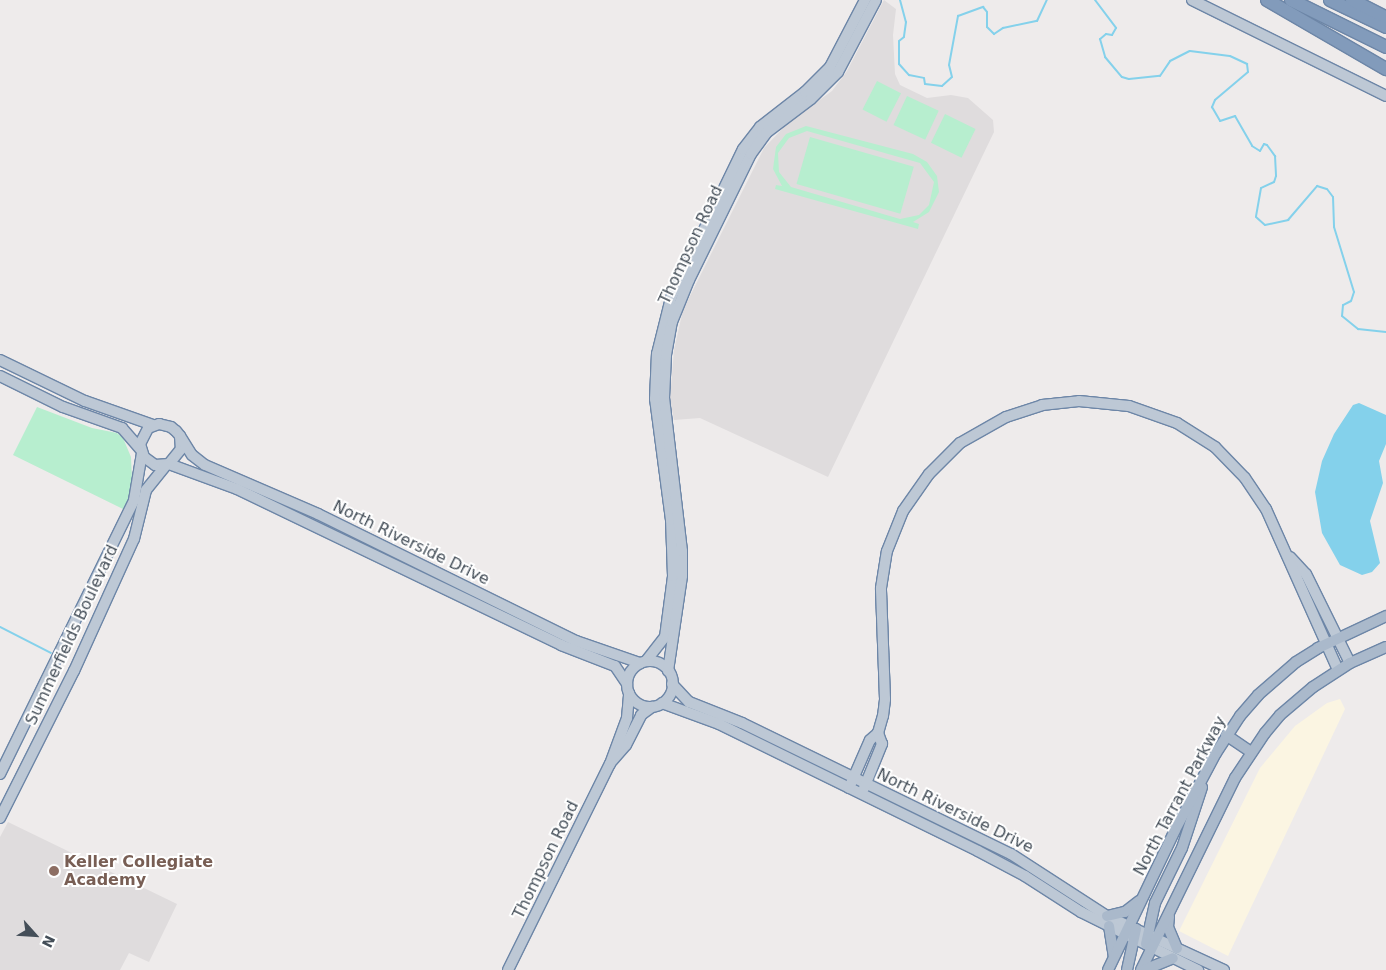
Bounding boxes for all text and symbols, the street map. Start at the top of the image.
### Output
street label: Thompson Road [655,183,727,307]
street label: North Riverside Drive [330,497,492,589]
street label: Summerfields Boulevard [22,542,122,728]
street label: North Tarrant Parkway [1130,713,1230,879]
street label: North Riverside Drive [874,765,1036,857]
street label: Thompson Road [509,798,583,922]
place label: Keller Collegiate Academy [64,852,213,890]
marker: Keller Collegiate Academy [48,865,60,877]
north arrow [10,910,60,960]
text: N [39,933,58,950]

